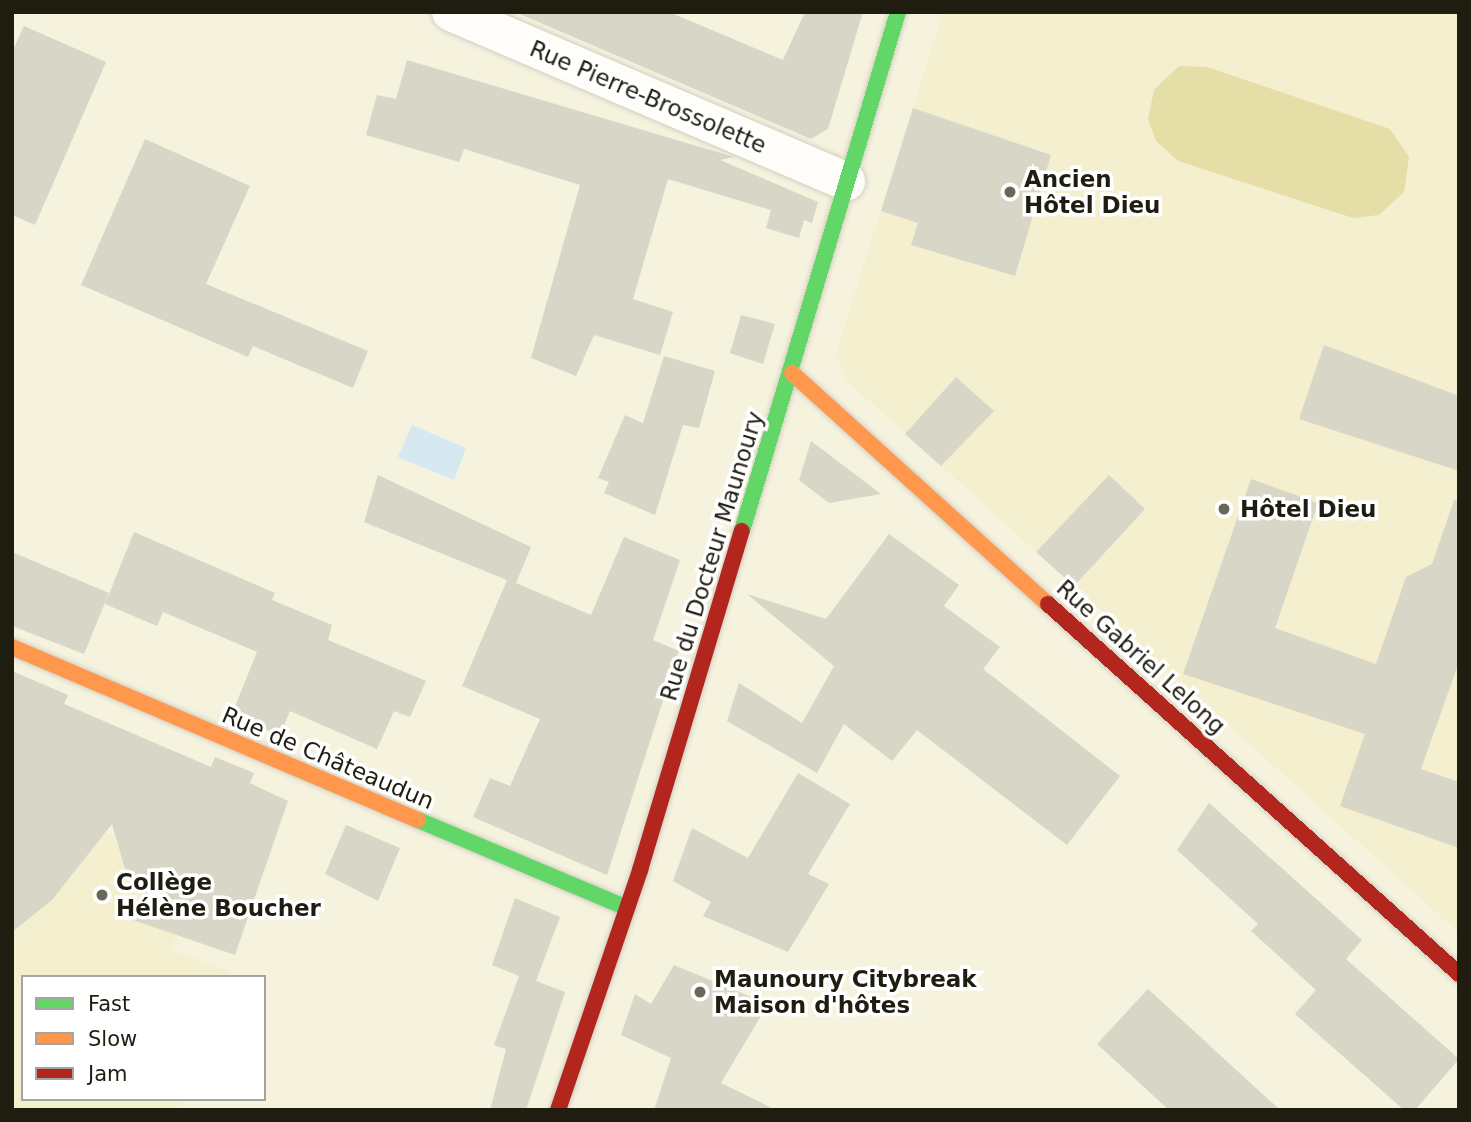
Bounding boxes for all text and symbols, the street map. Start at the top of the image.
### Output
street label: Rue Pierre-Brossolette [526,35,770,159]
place label: Ancien Hôtel Dieu [1024,165,1160,219]
marker: Ancien Hôtel Dieu [1002,184,1018,200]
street label: Rue du Docteur Maunoury [655,408,769,704]
place label: Hôtel Dieu [1240,495,1376,523]
marker: Hôtel Dieu [1214,499,1234,519]
street label: Rue Gabriel Lelong [1051,574,1231,740]
street label: Rue de Châteaudun [218,701,438,815]
place label: Collège Hélène Boucher [116,868,321,922]
marker: Collège Hélène Boucher [94,887,110,903]
place label: Maunoury Citybreak Maison d'hôtes [714,965,977,1019]
legend [21,975,266,1101]
marker: Maunoury Citybreak Maison d'hôtes [692,984,708,1000]
text: Fast [88,992,130,1016]
text: Slow [88,1027,137,1051]
text: Jam [88,1062,128,1086]

